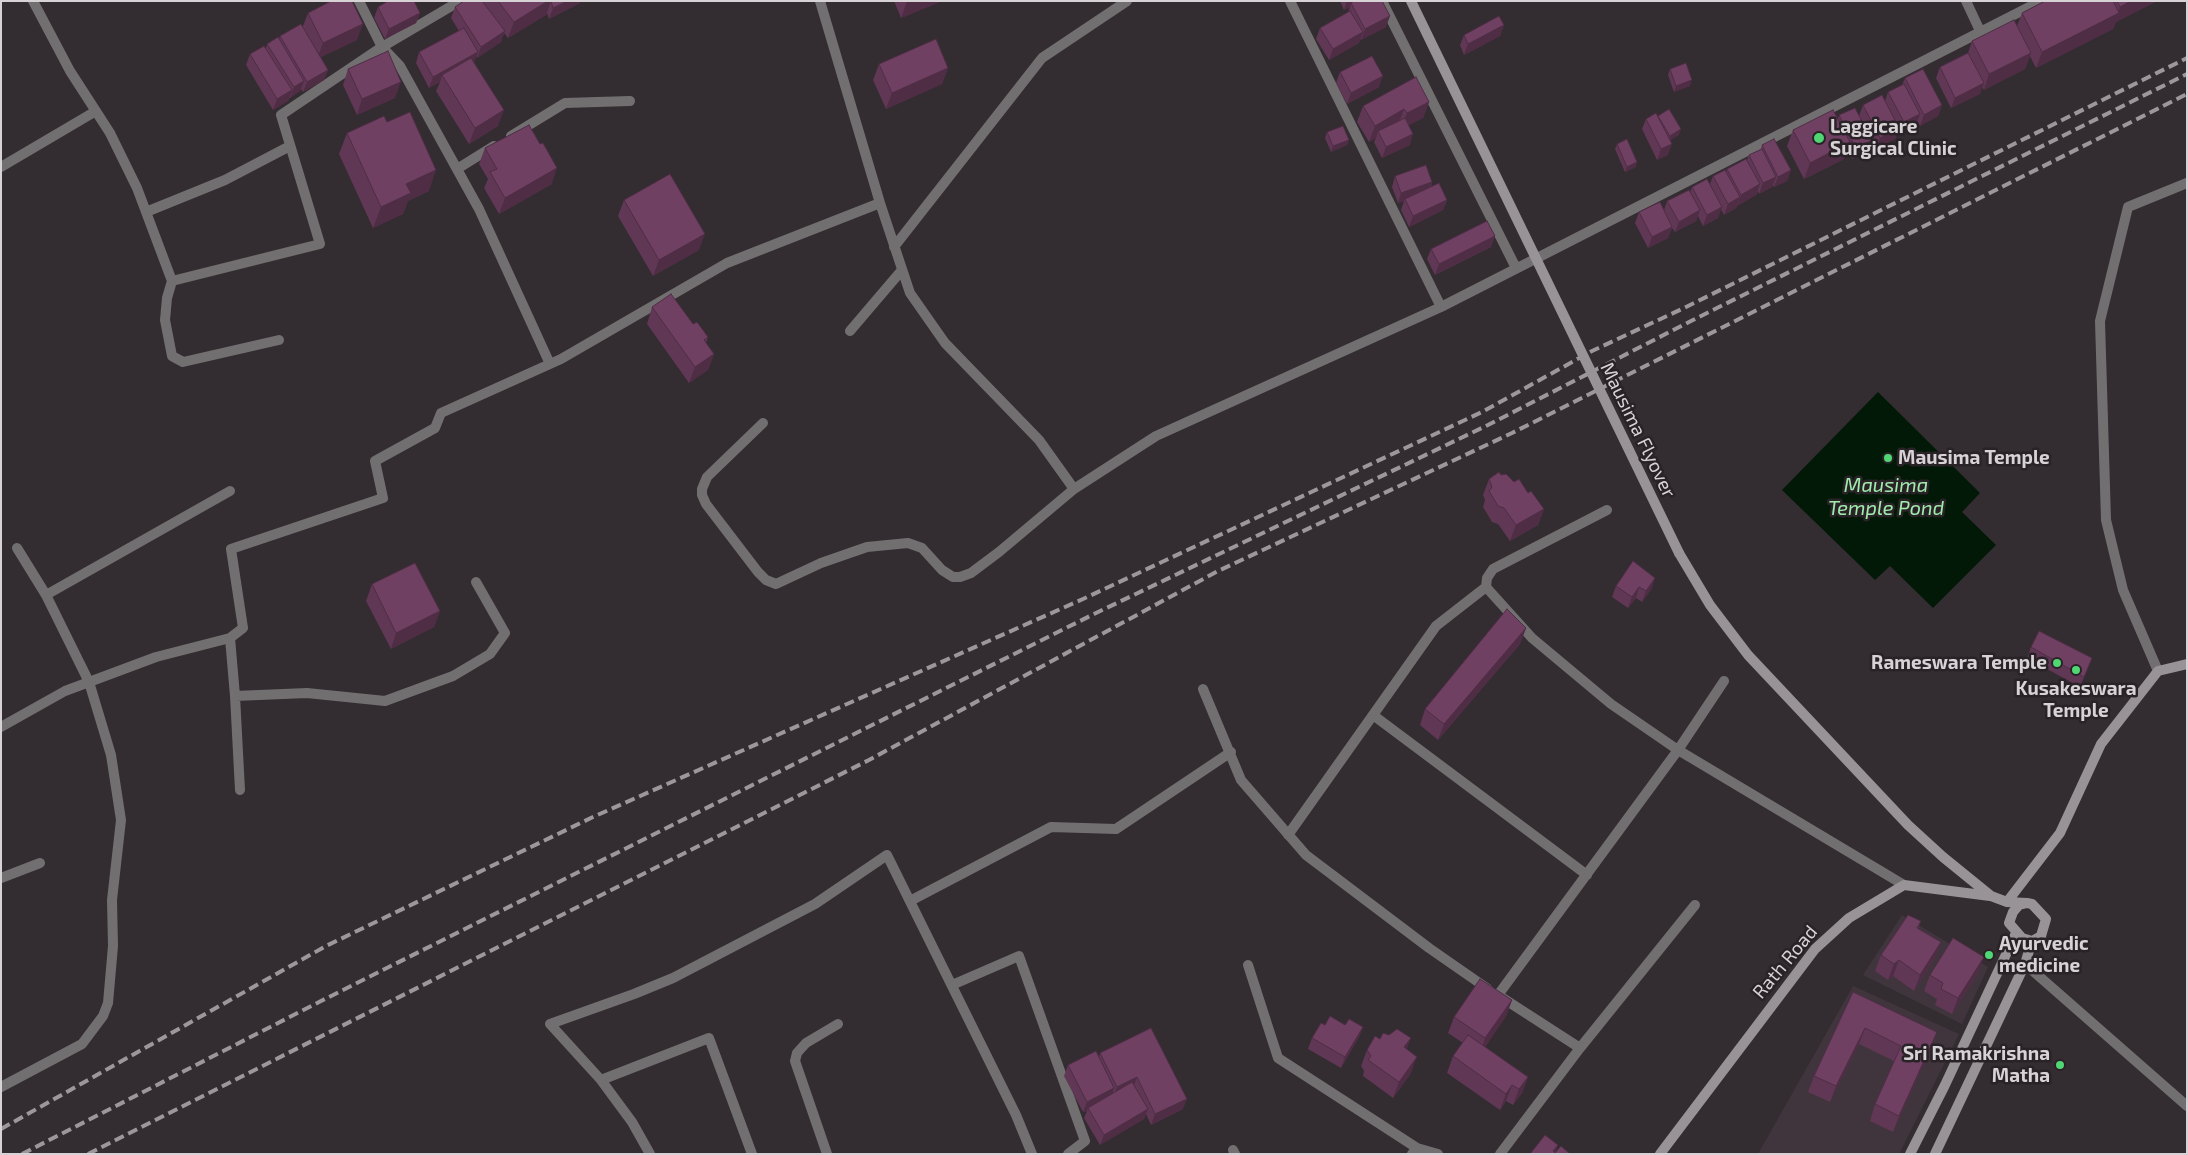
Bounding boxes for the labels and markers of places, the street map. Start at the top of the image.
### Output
place label: Laggicare Surgical Clinic [1830,116,1957,160]
marker: Laggicare Surgical Clinic [1812,131,1826,145]
place label: Mausima Temple [1898,447,2050,469]
marker: Mausima Temple [1882,452,1894,464]
place label: Rameswara Temple [1871,652,2047,674]
marker: Rameswara Temple [2051,657,2063,669]
marker: Kusakeswara Temple [2070,664,2082,676]
place label: Kusakeswara Temple [2016,678,2136,722]
place label: Ayurvedic medicine [1999,933,2089,977]
marker: Ayurvedic medicine [1983,949,1995,961]
place label: Sri Ramakrishna Matha [1903,1043,2050,1087]
marker: Sri Ramakrishna Matha [2054,1059,2066,1071]

